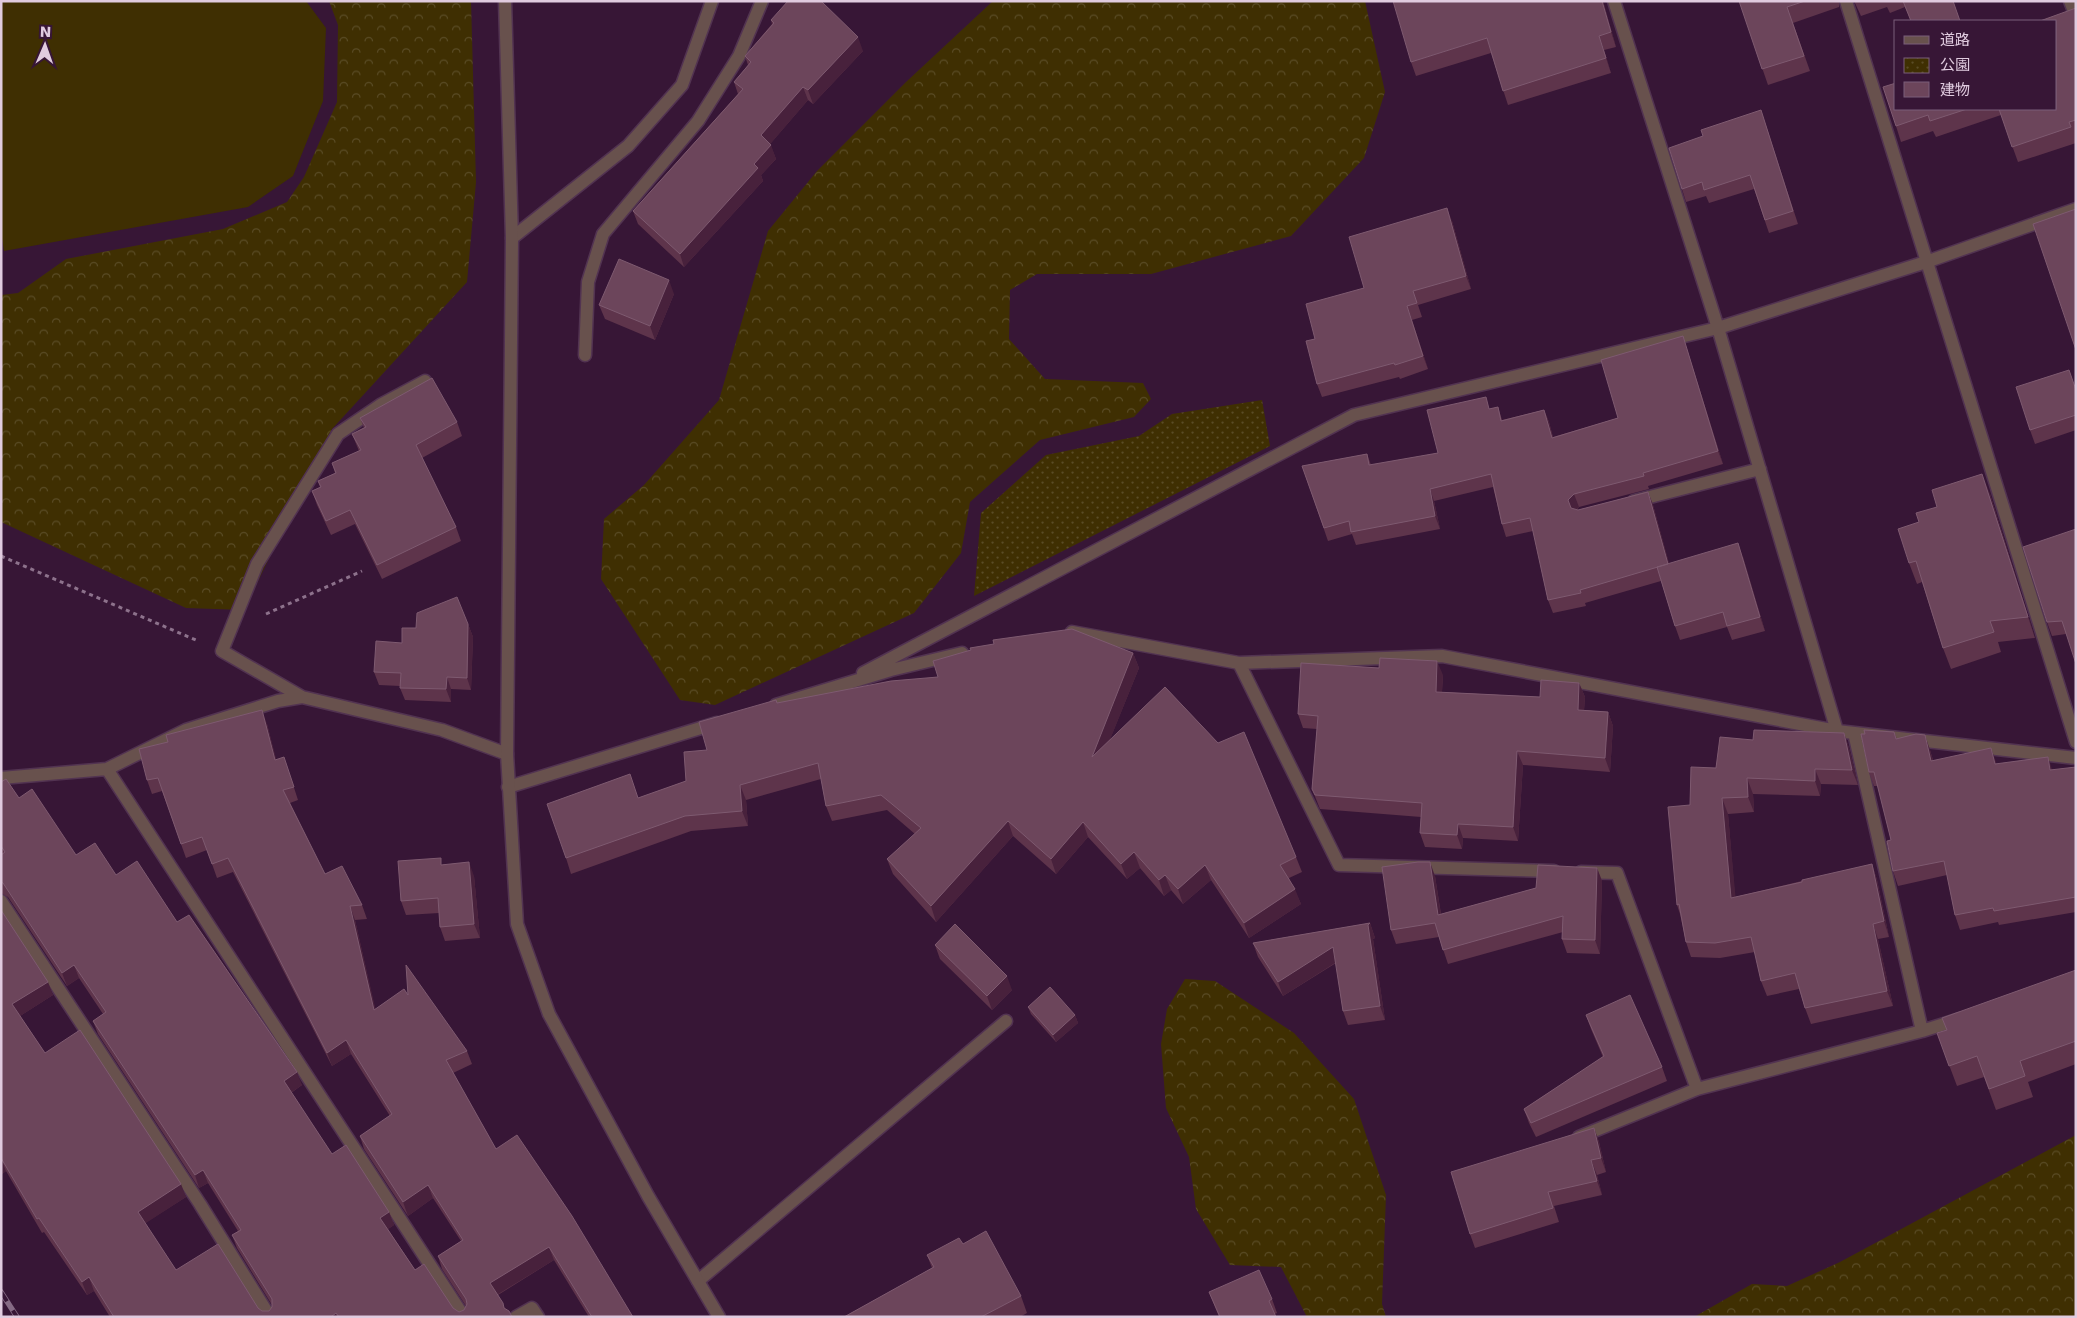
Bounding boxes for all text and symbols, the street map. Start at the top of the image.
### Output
north arrow [20,20,70,70]
legend [1894,20,2057,110]
text: N [39,24,52,40]
text: 道路 [1940,31,1970,49]
text: 公園 [1940,56,1970,74]
text: 建物 [1940,81,1970,99]

